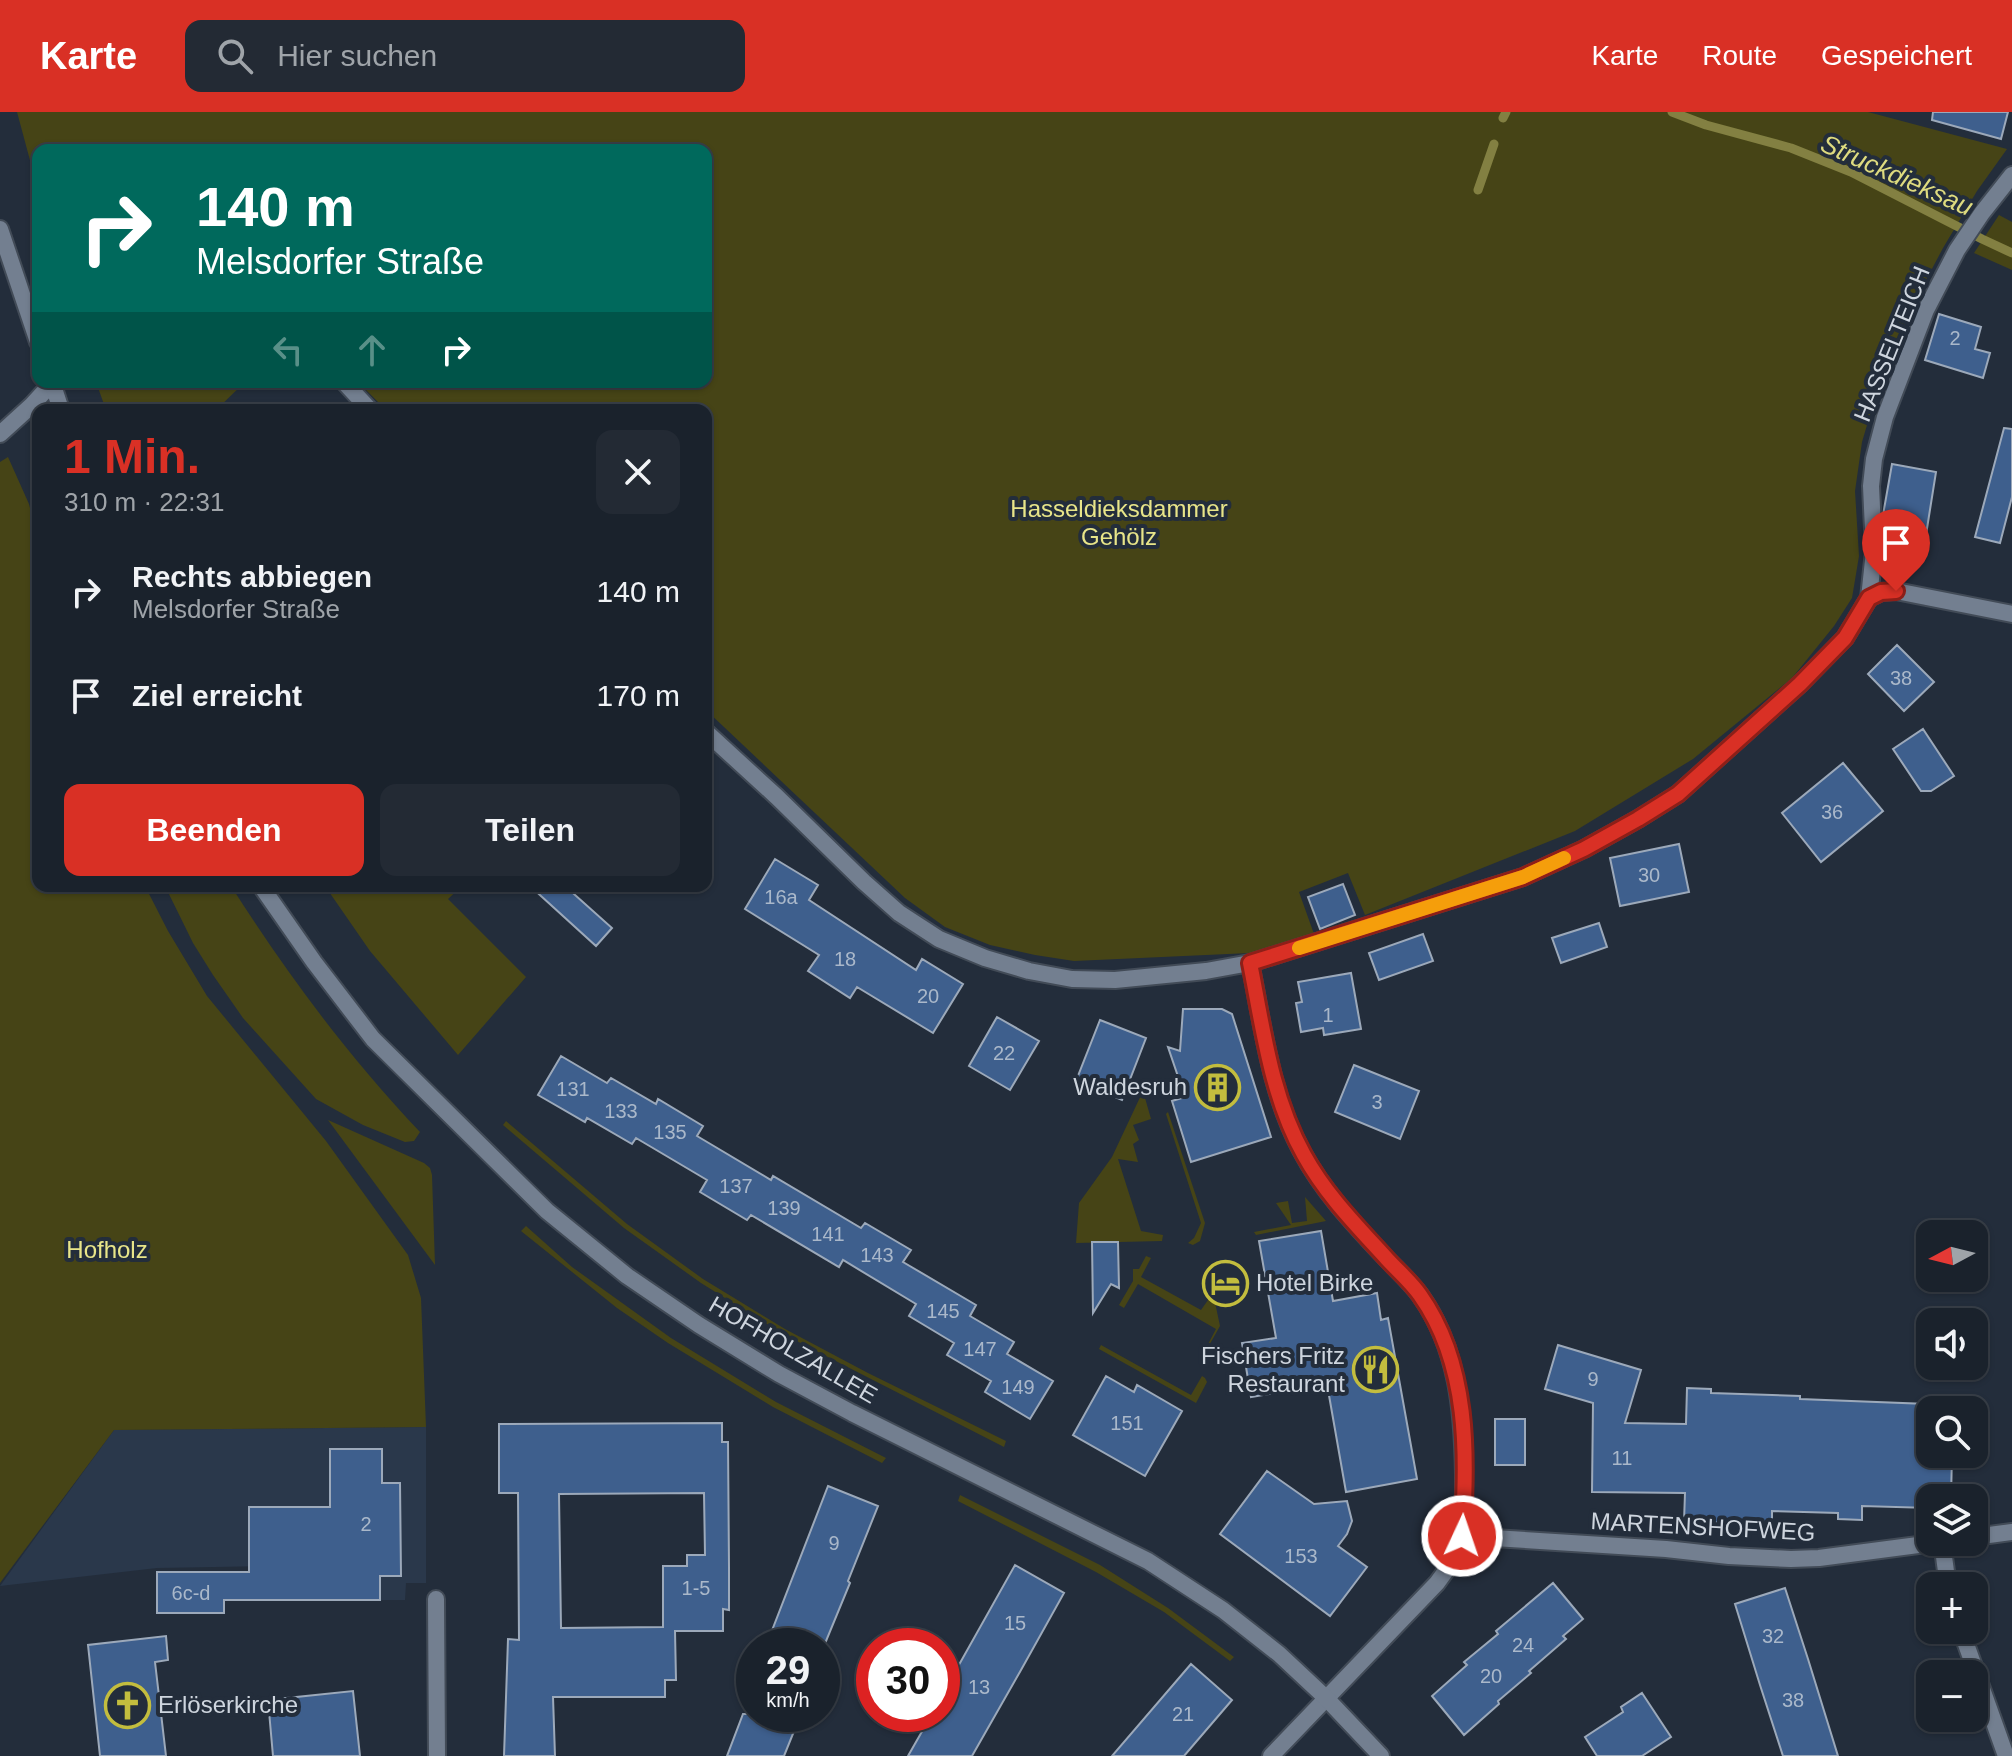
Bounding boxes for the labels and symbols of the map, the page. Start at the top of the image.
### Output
water label: Struckdieksau [1816,128,1978,222]
street label: HASSELTEICH [1848,262,1935,425]
house number: 2 [1949,327,1961,349]
park label: Hasseldieksdammer Gehölz [1010,495,1228,550]
pin [1862,509,1930,591]
house number: 38 [1890,667,1912,689]
house number: 36 [1821,801,1843,823]
house number: 30 [1638,864,1660,886]
house number: 16a [764,886,799,908]
house number: 18 [834,948,856,970]
house number: 20 [917,985,939,1007]
house number: 1 [1322,1004,1334,1026]
house number: 22 [993,1042,1015,1064]
building icon: Waldesruh [1194,1063,1242,1111]
place label: Waldesruh [1073,1073,1187,1100]
house number: 131 [556,1078,590,1100]
house number: 3 [1371,1091,1383,1113]
house number: 133 [604,1100,638,1122]
house number: 135 [653,1121,687,1143]
house number: 137 [719,1175,753,1197]
house number: 139 [767,1197,801,1219]
north arrow [1916,1220,1988,1292]
house number: 141 [811,1223,845,1245]
park label: Hofholz [66,1236,148,1263]
house number: 143 [860,1244,894,1266]
hotel icon: Hotel Birke [1201,1259,1249,1307]
place label: Hotel Birke [1256,1269,1373,1296]
street label: HOFHOLZALLEE [704,1291,882,1409]
house number: 145 [926,1300,960,1322]
house number: 147 [963,1338,997,1360]
place label: Fischers Fritz Restaurant [1201,1342,1345,1397]
restaurant icon: Fischers Fritz Restaurant [1352,1346,1400,1394]
house number: 9 [1587,1368,1599,1390]
house number: 149 [1001,1376,1035,1398]
house number: 151 [1110,1412,1144,1434]
house number: 11 [1612,1447,1632,1469]
position arrow [1420,1494,1504,1578]
street label: MARTENSHOFWEG [1590,1507,1816,1546]
house number: 2 [360,1513,372,1535]
house number: 9 [828,1532,840,1554]
house number: 153 [1284,1545,1318,1567]
house number: 1-5 [682,1577,710,1599]
house number: 6c-d [172,1582,210,1604]
house number: 15 [1004,1612,1026,1634]
house number: 32 [1762,1625,1784,1647]
speed limit sign: 30 [856,1628,960,1732]
house number: 24 [1512,1634,1534,1656]
house number: 20 [1480,1665,1502,1687]
house number: 13 [968,1676,990,1698]
church icon: Erlöserkirche [103,1681,151,1729]
house number: 38 [1782,1689,1804,1711]
place label: Erlöserkirche [158,1691,298,1718]
house number: 21 [1172,1703,1194,1725]

